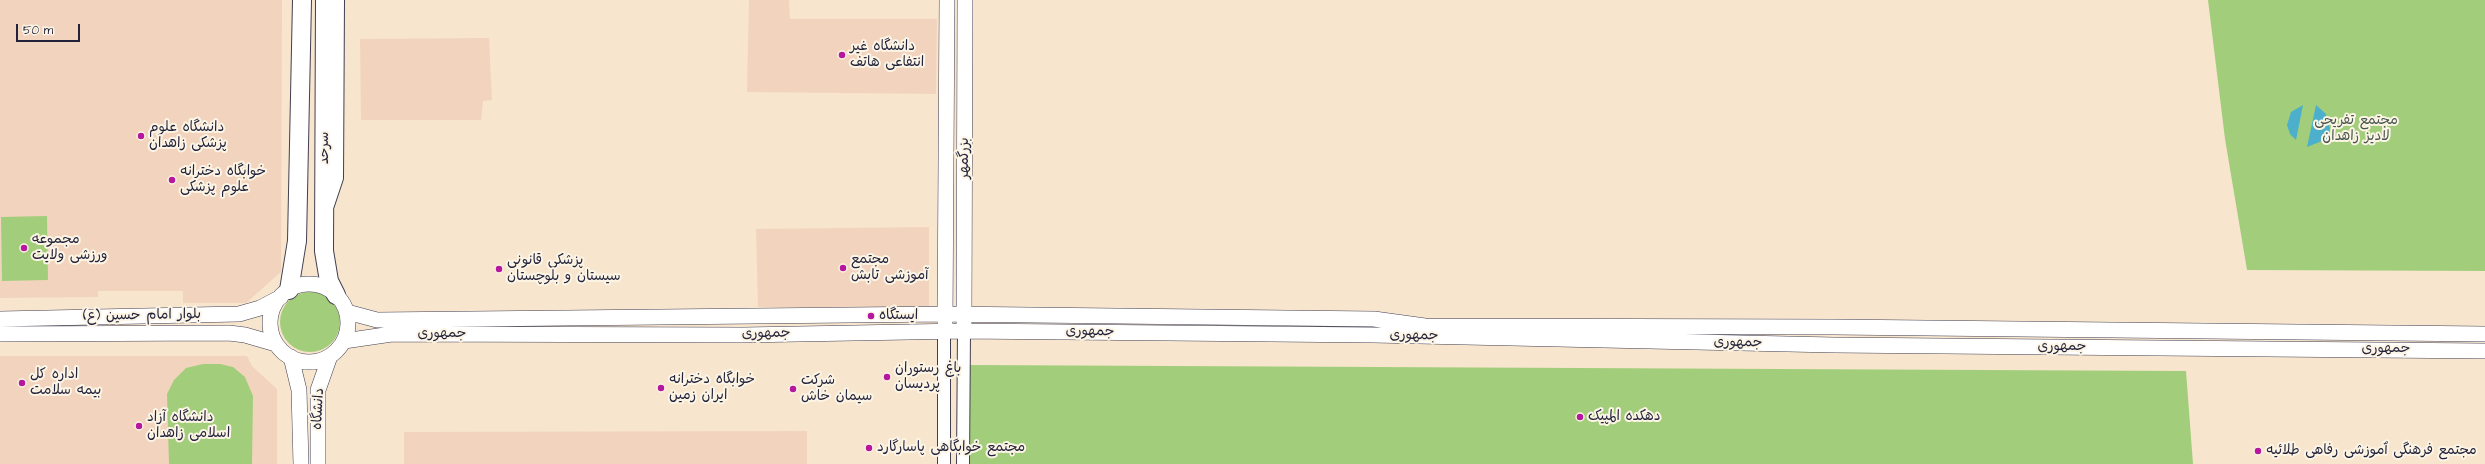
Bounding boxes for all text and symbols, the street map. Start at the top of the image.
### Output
scale bar [18,16,82,42]
text: 50 m [23,22,53,39]
place label: دانشگاه غیر انتفاعی هاتف [850,39,924,72]
marker: دانشگاه غیر انتفاعی هاتف [837,50,847,60]
park label: مجتمع تفریحی لادیز زاهدان [2314,113,2398,146]
place label: دانشگاه علوم پزشکی زاهدان [149,120,227,152]
marker: دانشگاه علوم پزشکی زاهدان [136,131,146,141]
street label: سرحد [317,132,333,164]
street label: بزرگمهر [957,137,973,179]
place label: خوابگاه دخترانه علوم پزشکی [180,164,266,196]
marker: خوابگاه دخترانه علوم پزشکی [167,175,177,185]
place label: مجموعه ورزشی ولایت [32,232,107,264]
marker: مجموعه ورزشی ولایت [19,243,29,253]
place label: مجتمع آموزشی تابش [851,252,928,284]
place label: پزشکی قانونی سیستان و بلوچستان [507,253,621,286]
marker: مجتمع آموزشی تابش [838,263,848,273]
marker: پزشکی قانونی سیستان و بلوچستان [494,264,504,274]
street label: بلوار امام حسین (ع) [83,307,201,325]
place label: ایستگاه [879,308,918,324]
marker: ایستگاه [866,311,876,321]
street label: جمهوری [1065,323,1115,341]
street label: جمهوری [741,325,791,343]
street label: جمهوری [418,326,466,342]
street label: جمهوری [1389,327,1439,345]
street label: جمهوری [1713,334,1763,352]
street label: جمهوری [2038,339,2086,355]
street label: جمهوری [2362,341,2410,357]
place label: باغ رستوران پردیسان [895,361,961,394]
place label: اداره کل بیمه سلامت [30,367,101,400]
place label: خوابگاه دخترانه ایران زمین [669,372,755,404]
marker: باغ رستوران پردیسان [882,372,892,382]
place label: شرکت سیمان خاش [801,373,872,406]
marker: اداره کل بیمه سلامت [17,378,27,388]
marker: خوابگاه دخترانه ایران زمین [656,383,666,393]
marker: شرکت سیمان خاش [788,384,798,394]
street label: دانشگاه [310,388,328,430]
place label: دهکده المپیک [1588,409,1661,425]
place label: دانشگاه آزاد اسلامی زاهدان [147,410,230,442]
marker: دهکده المپیک [1575,412,1585,422]
marker: دانشگاه آزاد اسلامی زاهدان [134,421,144,431]
place label: مجتمع خوابگاهی پاسارگارد [877,440,1025,456]
marker: مجتمع خوابگاهی پاسارگارد [864,443,874,453]
place label: مجتمع فرهنگی ٱموزشی رفاهی طلائیه [2266,443,2477,459]
marker: مجتمع فرهنگی ٱموزشی رفاهی طلائیه [2253,446,2263,456]

